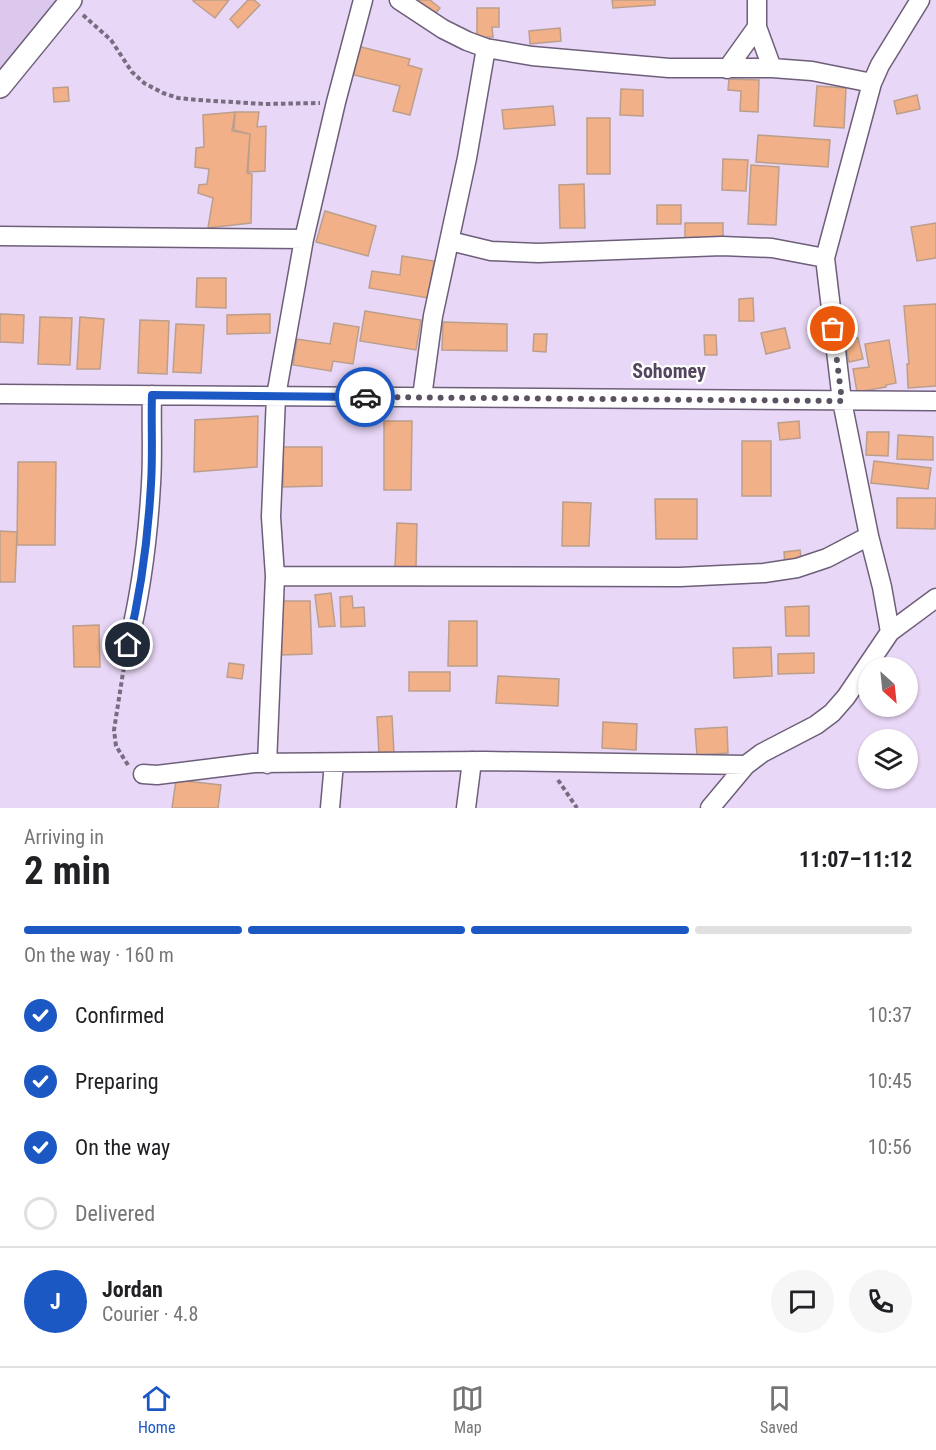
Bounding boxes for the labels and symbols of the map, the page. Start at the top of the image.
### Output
pin [807,303,858,354]
district label: Sohomey [632,359,706,383]
courier [335,367,395,427]
pin [102,619,153,670]
north arrow [858,657,918,717]

